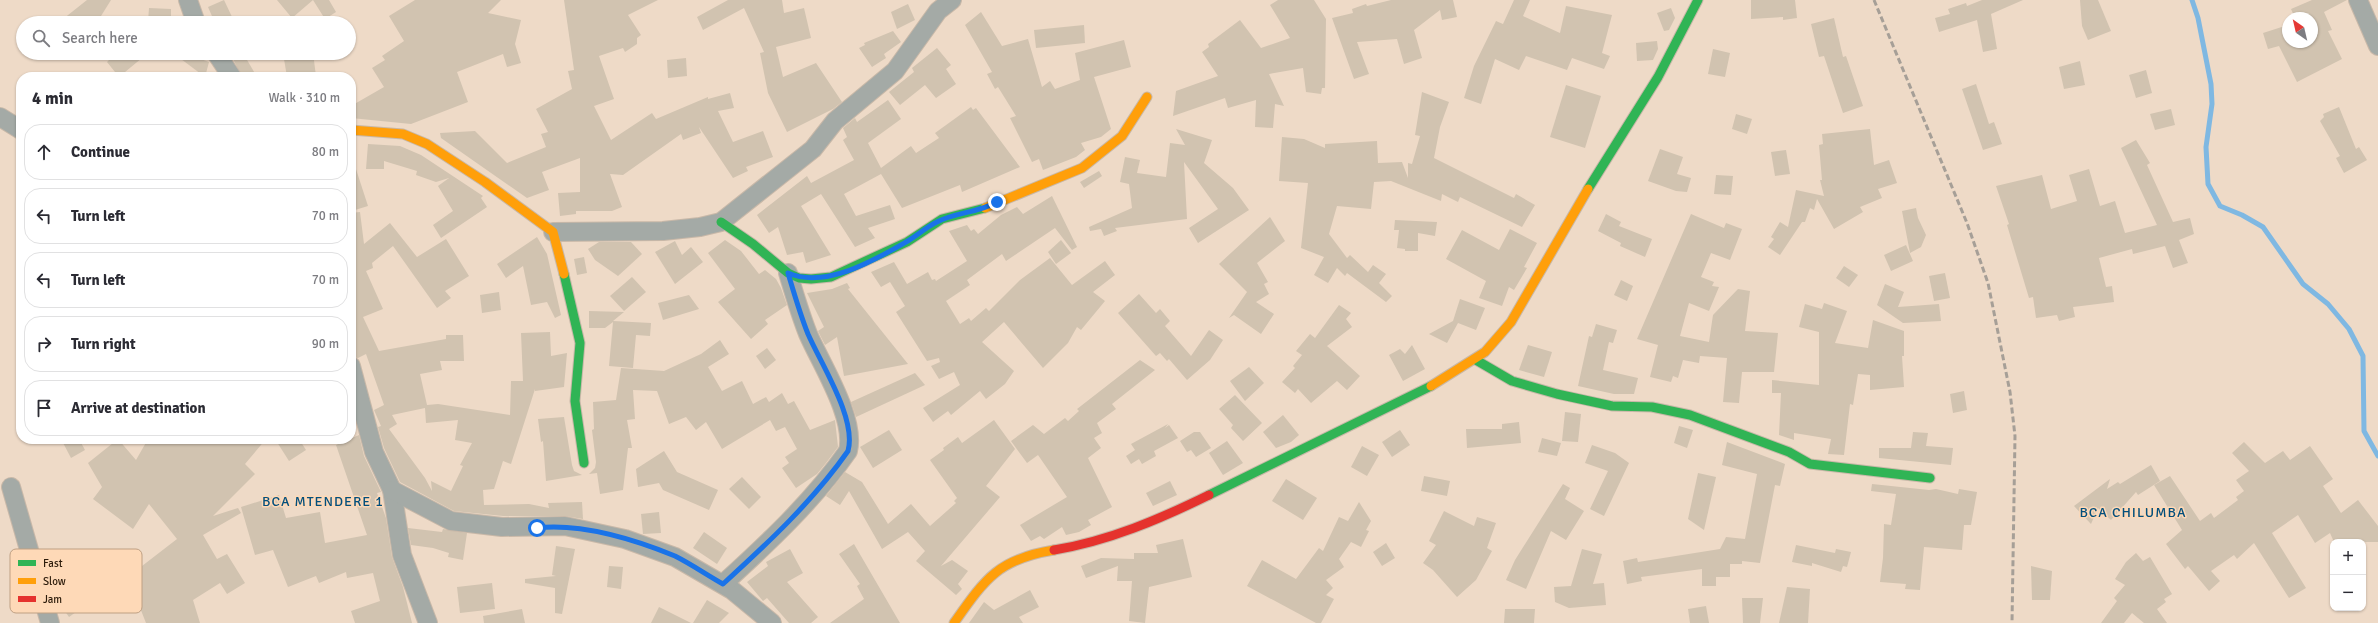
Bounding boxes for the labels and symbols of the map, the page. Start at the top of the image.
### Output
north arrow [2282,12,2318,48]
route end [988,193,1006,211]
district label: BCA MTENDERE 1 [262,493,384,510]
district label: BCA CHILUMBA [2079,504,2187,521]
route start [528,519,546,537]
legend [10,549,142,613]
text: Fast [43,557,63,570]
text: Slow [43,575,66,588]
text: Jam [43,593,62,606]

